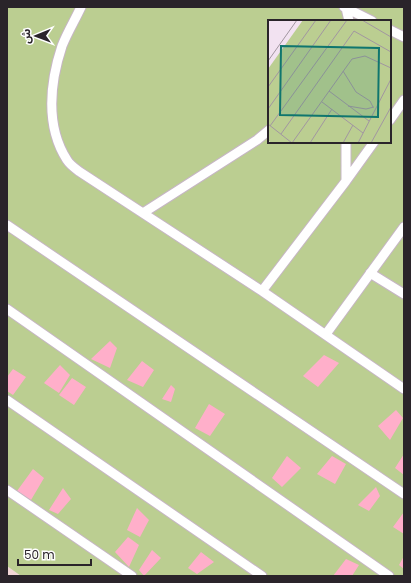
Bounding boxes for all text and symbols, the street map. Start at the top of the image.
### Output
north arrow [16,16,56,56]
inset map [268,20,391,143]
text: ش [18,28,34,44]
scale bar [18,541,91,567]
text: 50 m [24,546,55,563]

